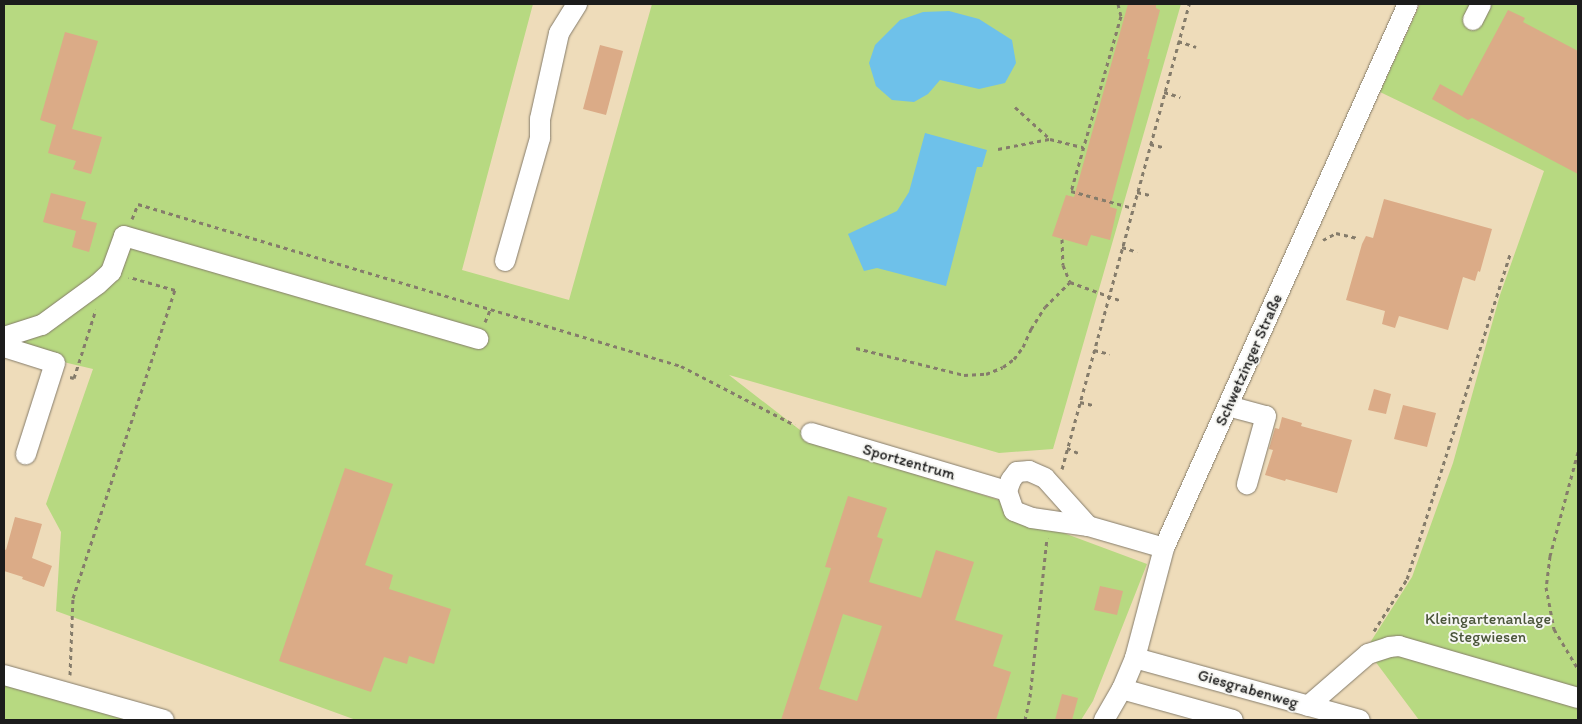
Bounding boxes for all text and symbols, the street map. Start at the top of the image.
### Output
street label: Schwetzinger Straße [1211,291,1287,429]
street label: Sportzentrum [861,440,957,484]
park label: Kleingartenanlage Stegwiesen [1425,609,1551,647]
street label: Giesgrabenweg [1195,665,1301,713]

